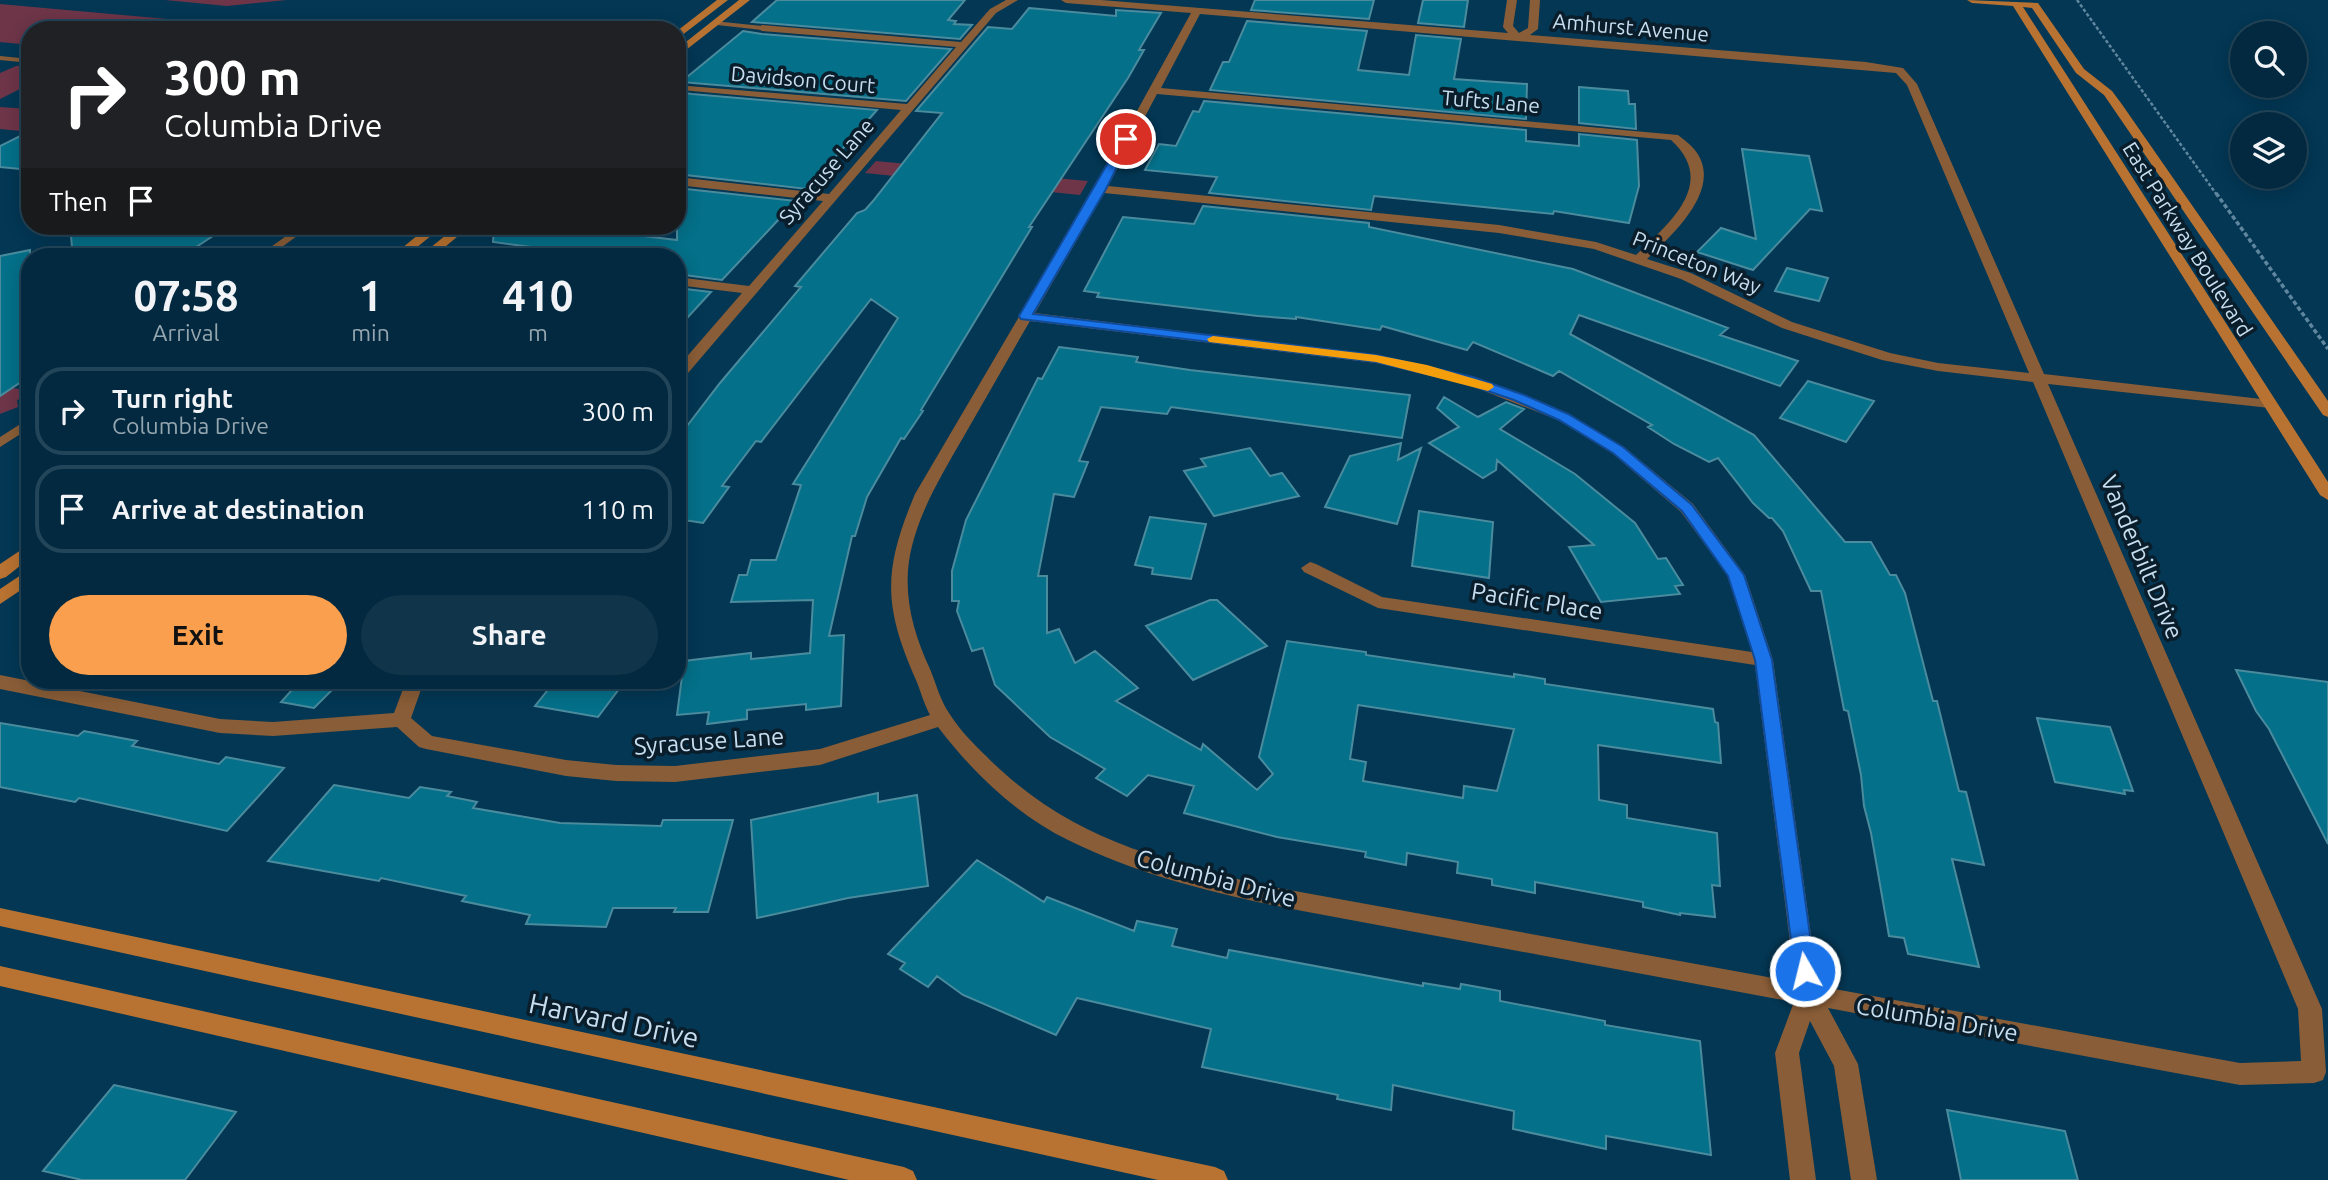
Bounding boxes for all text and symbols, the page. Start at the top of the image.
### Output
street label: Amhurst Avenue [1552,8,1710,46]
map controls [2230,21,2307,189]
button: search [2230,21,2307,98]
icon: right [49,49,140,140]
text: 300 m [164,49,301,104]
street label: Davidson Court [730,61,876,97]
street label: Tufts Lane [1441,85,1541,117]
text: Columbia Drive [164,107,383,143]
pin [1096,109,1156,169]
button: layers [2230,112,2307,189]
street label: Syracuse Lane [774,113,878,229]
icon: arrive [1107,120,1145,158]
street label: East Parkway Boulevard [2118,137,2258,341]
icon: arrive [122,182,160,220]
text: Then [49,187,108,216]
street label: Princeton Way [1629,225,1765,299]
text: 07:58 [134,272,239,319]
text: 1 [359,272,382,319]
text: 410 [502,272,573,319]
text: Arrival [153,320,220,345]
text: min [351,320,390,345]
text: m [528,320,548,345]
text: Turn right [112,384,233,413]
icon: right [53,392,91,430]
text: 300 m [582,397,654,426]
text: Columbia Drive [112,413,269,438]
street label: Vanderbilt Drive [2095,471,2189,643]
icon: arrive [53,490,91,528]
text: Arrive at destination [112,495,365,524]
text: 110 m [582,495,654,524]
street label: Pacific Place [1469,577,1605,625]
button: Exit [49,595,347,675]
button: Share [361,595,658,675]
street label: Syracuse Lane [633,722,785,760]
street label: Columbia Drive [1133,844,1299,912]
position arrow [1768,934,1842,1008]
street label: Harvard Drive [526,987,702,1053]
street label: Columbia Drive [1854,991,2020,1047]

